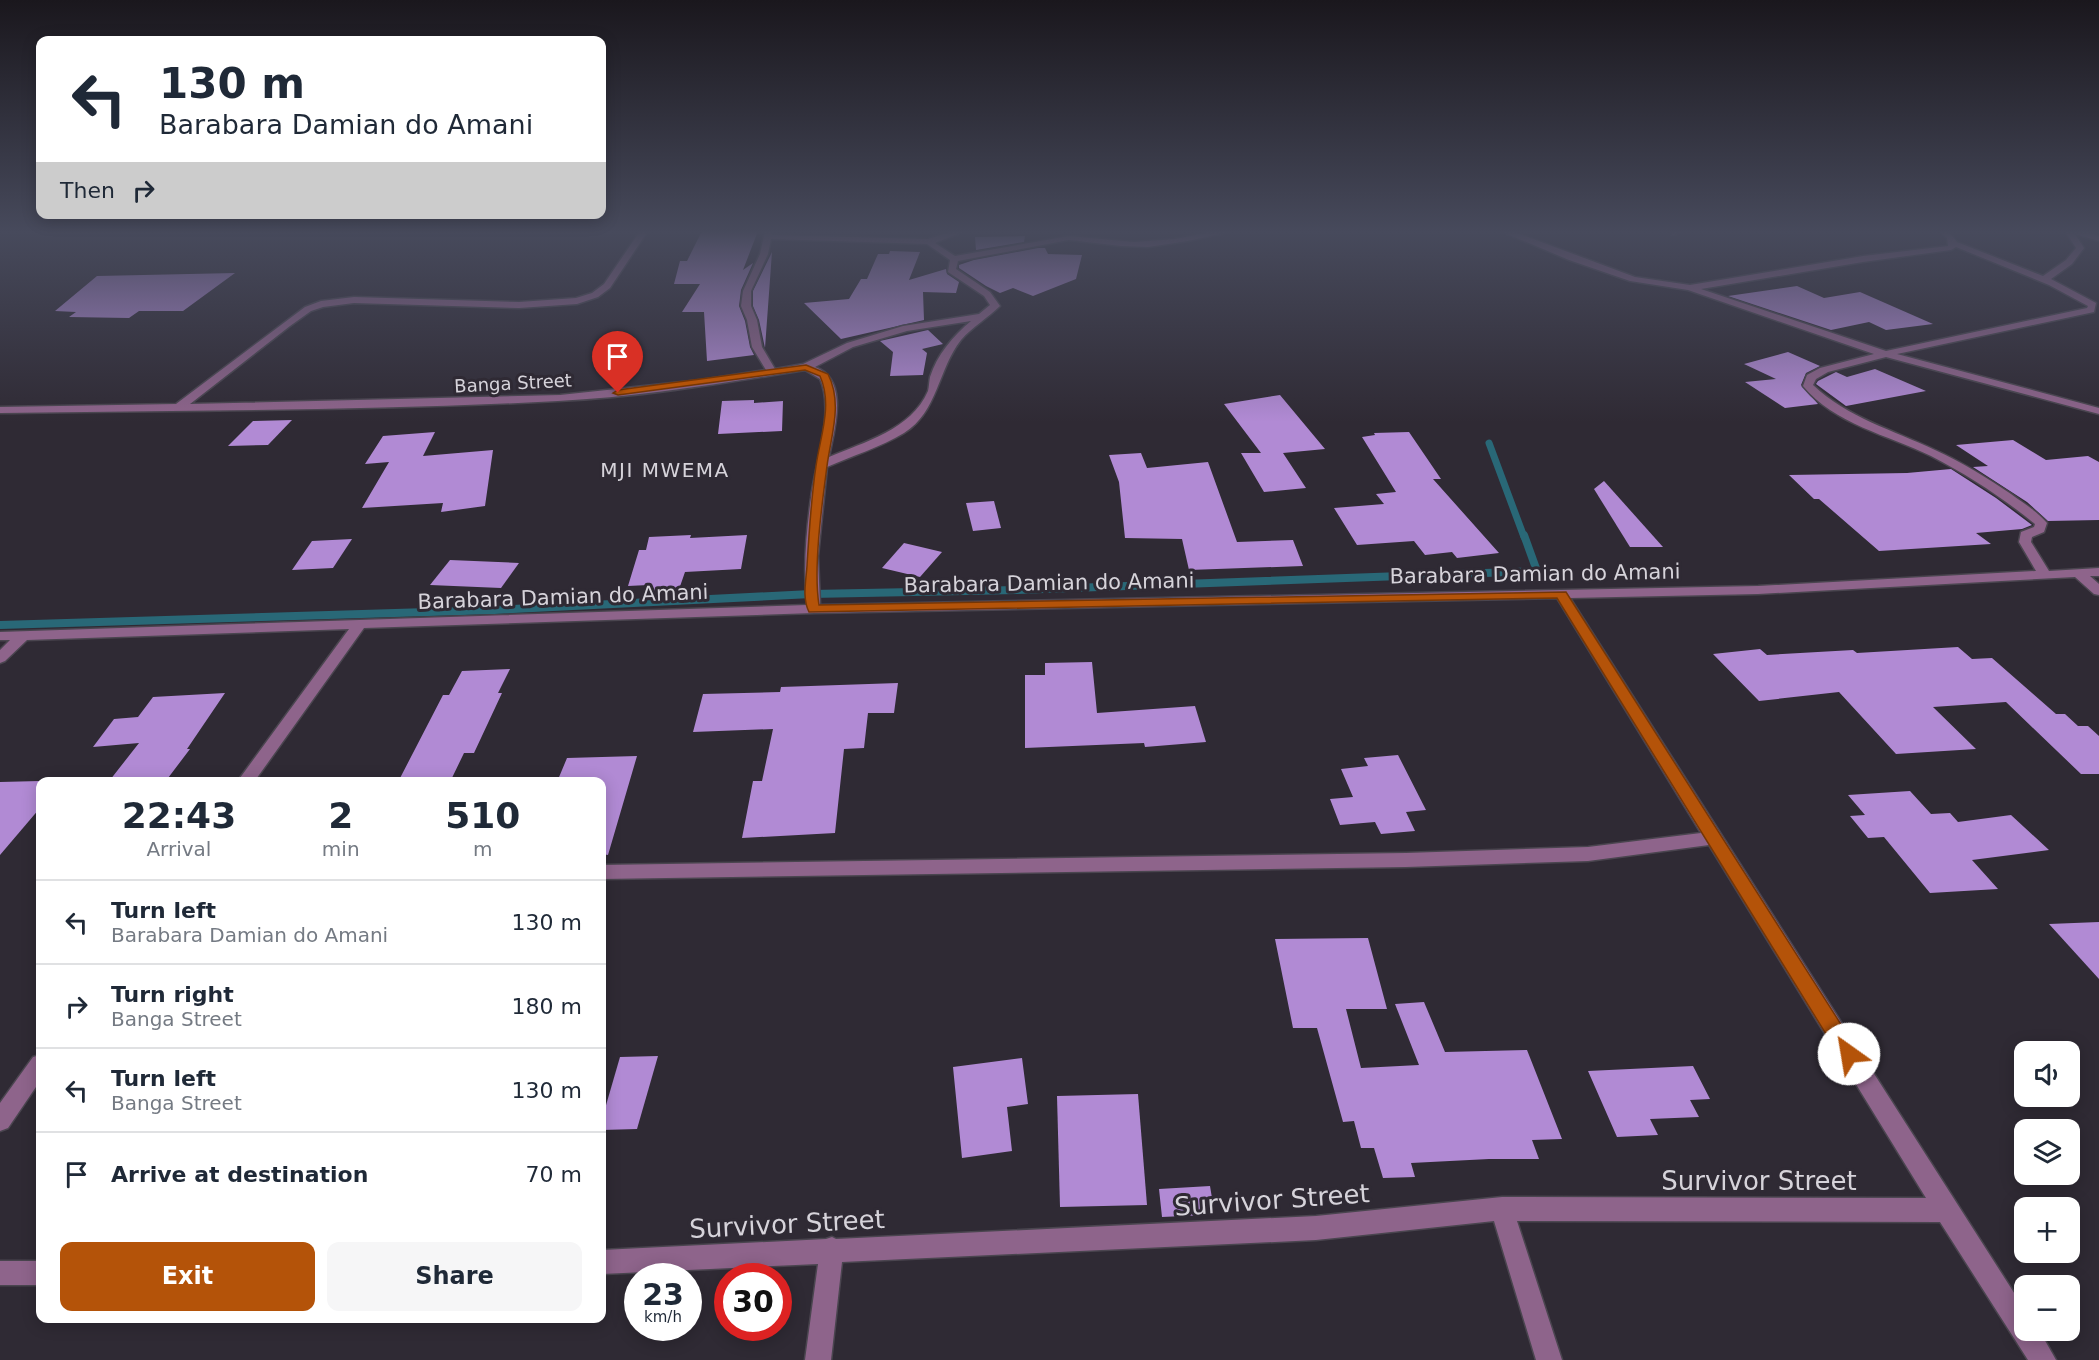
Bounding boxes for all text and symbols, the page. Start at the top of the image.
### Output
text: 130 m [159,59,305,108]
icon: left [60,60,138,138]
text: Barabara Damian do Amani [159,109,533,140]
icon: right [127,174,160,207]
text: Then [60,178,115,203]
pin [592,331,643,393]
icon: arrive [601,340,634,373]
street label: Banga Street [454,369,572,397]
district label: MJI MWEMA [600,458,730,482]
street label: Barabara Damian do Amani [1389,559,1681,589]
street label: Barabara Damian do Amani [903,568,1195,598]
street label: Barabara Damian do Amani [417,580,709,614]
text: 22:43 [122,795,236,836]
text: 2 [328,795,353,836]
text: 510 [445,795,520,836]
text: Arrival [146,837,211,861]
text: min [322,837,360,861]
text: m [473,837,493,861]
text: Turn left [111,898,216,923]
icon: left [60,906,93,939]
text: 130 m [512,910,582,935]
text: Barabara Damian do Amani [111,923,388,947]
text: Turn right [111,982,234,1007]
icon: right [60,990,93,1023]
text: 180 m [512,994,582,1019]
text: Banga Street [111,1007,242,1031]
position arrow [1817,1022,1881,1086]
map controls [2014,1041,2080,1341]
button: sound [2014,1041,2080,1107]
text: Turn left [111,1066,216,1091]
icon: left [60,1074,93,1107]
text: 130 m [512,1078,582,1103]
text: Banga Street [111,1091,242,1115]
button: layers [2014,1119,2080,1185]
icon: arrive [60,1158,93,1191]
text: Arrive at destination [111,1162,368,1187]
text: 70 m [526,1162,582,1187]
street label: Survivor Street [1661,1166,1857,1196]
street label: Survivor Street [1173,1178,1371,1222]
button: + [2014,1197,2080,1263]
street label: Survivor Street [689,1204,885,1244]
button: Exit [60,1242,315,1311]
button: Share [327,1242,582,1311]
speed limit sign: 30 [714,1263,792,1341]
button: − [2014,1275,2080,1341]
text: 23 [642,1277,684,1312]
text: km/h [644,1308,682,1326]

